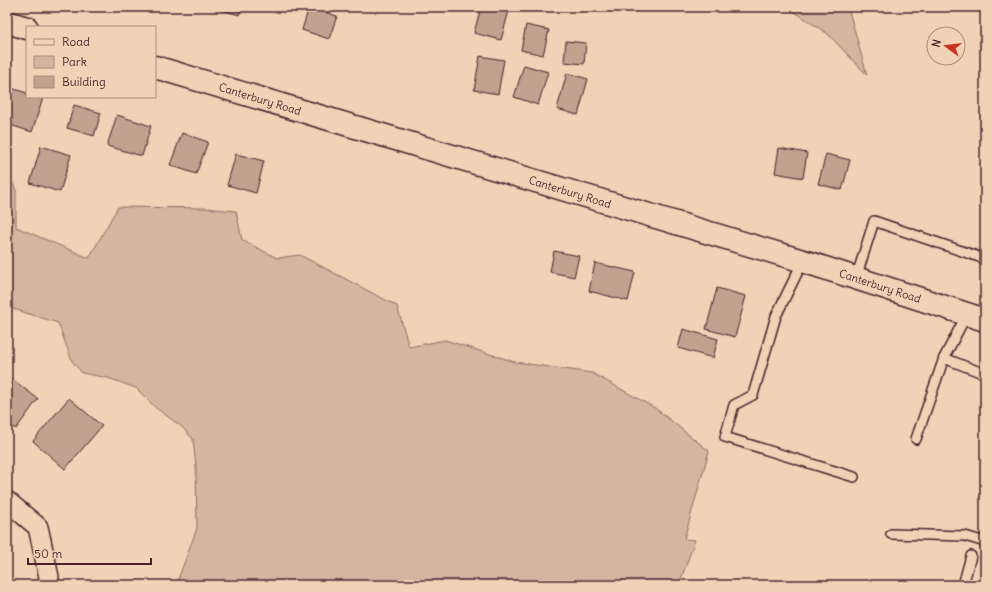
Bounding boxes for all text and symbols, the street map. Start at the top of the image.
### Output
legend [26,26,156,98]
north arrow [926,26,966,66]
text: Road [62,34,90,49]
text: N [929,38,944,49]
text: Park [62,54,87,69]
text: Building [62,74,106,89]
street label: Canterbury Road [217,80,303,118]
street label: Canterbury Road [527,173,613,211]
street label: Canterbury Road [837,266,923,306]
scale bar [28,540,151,566]
text: 50 m [34,546,63,561]

